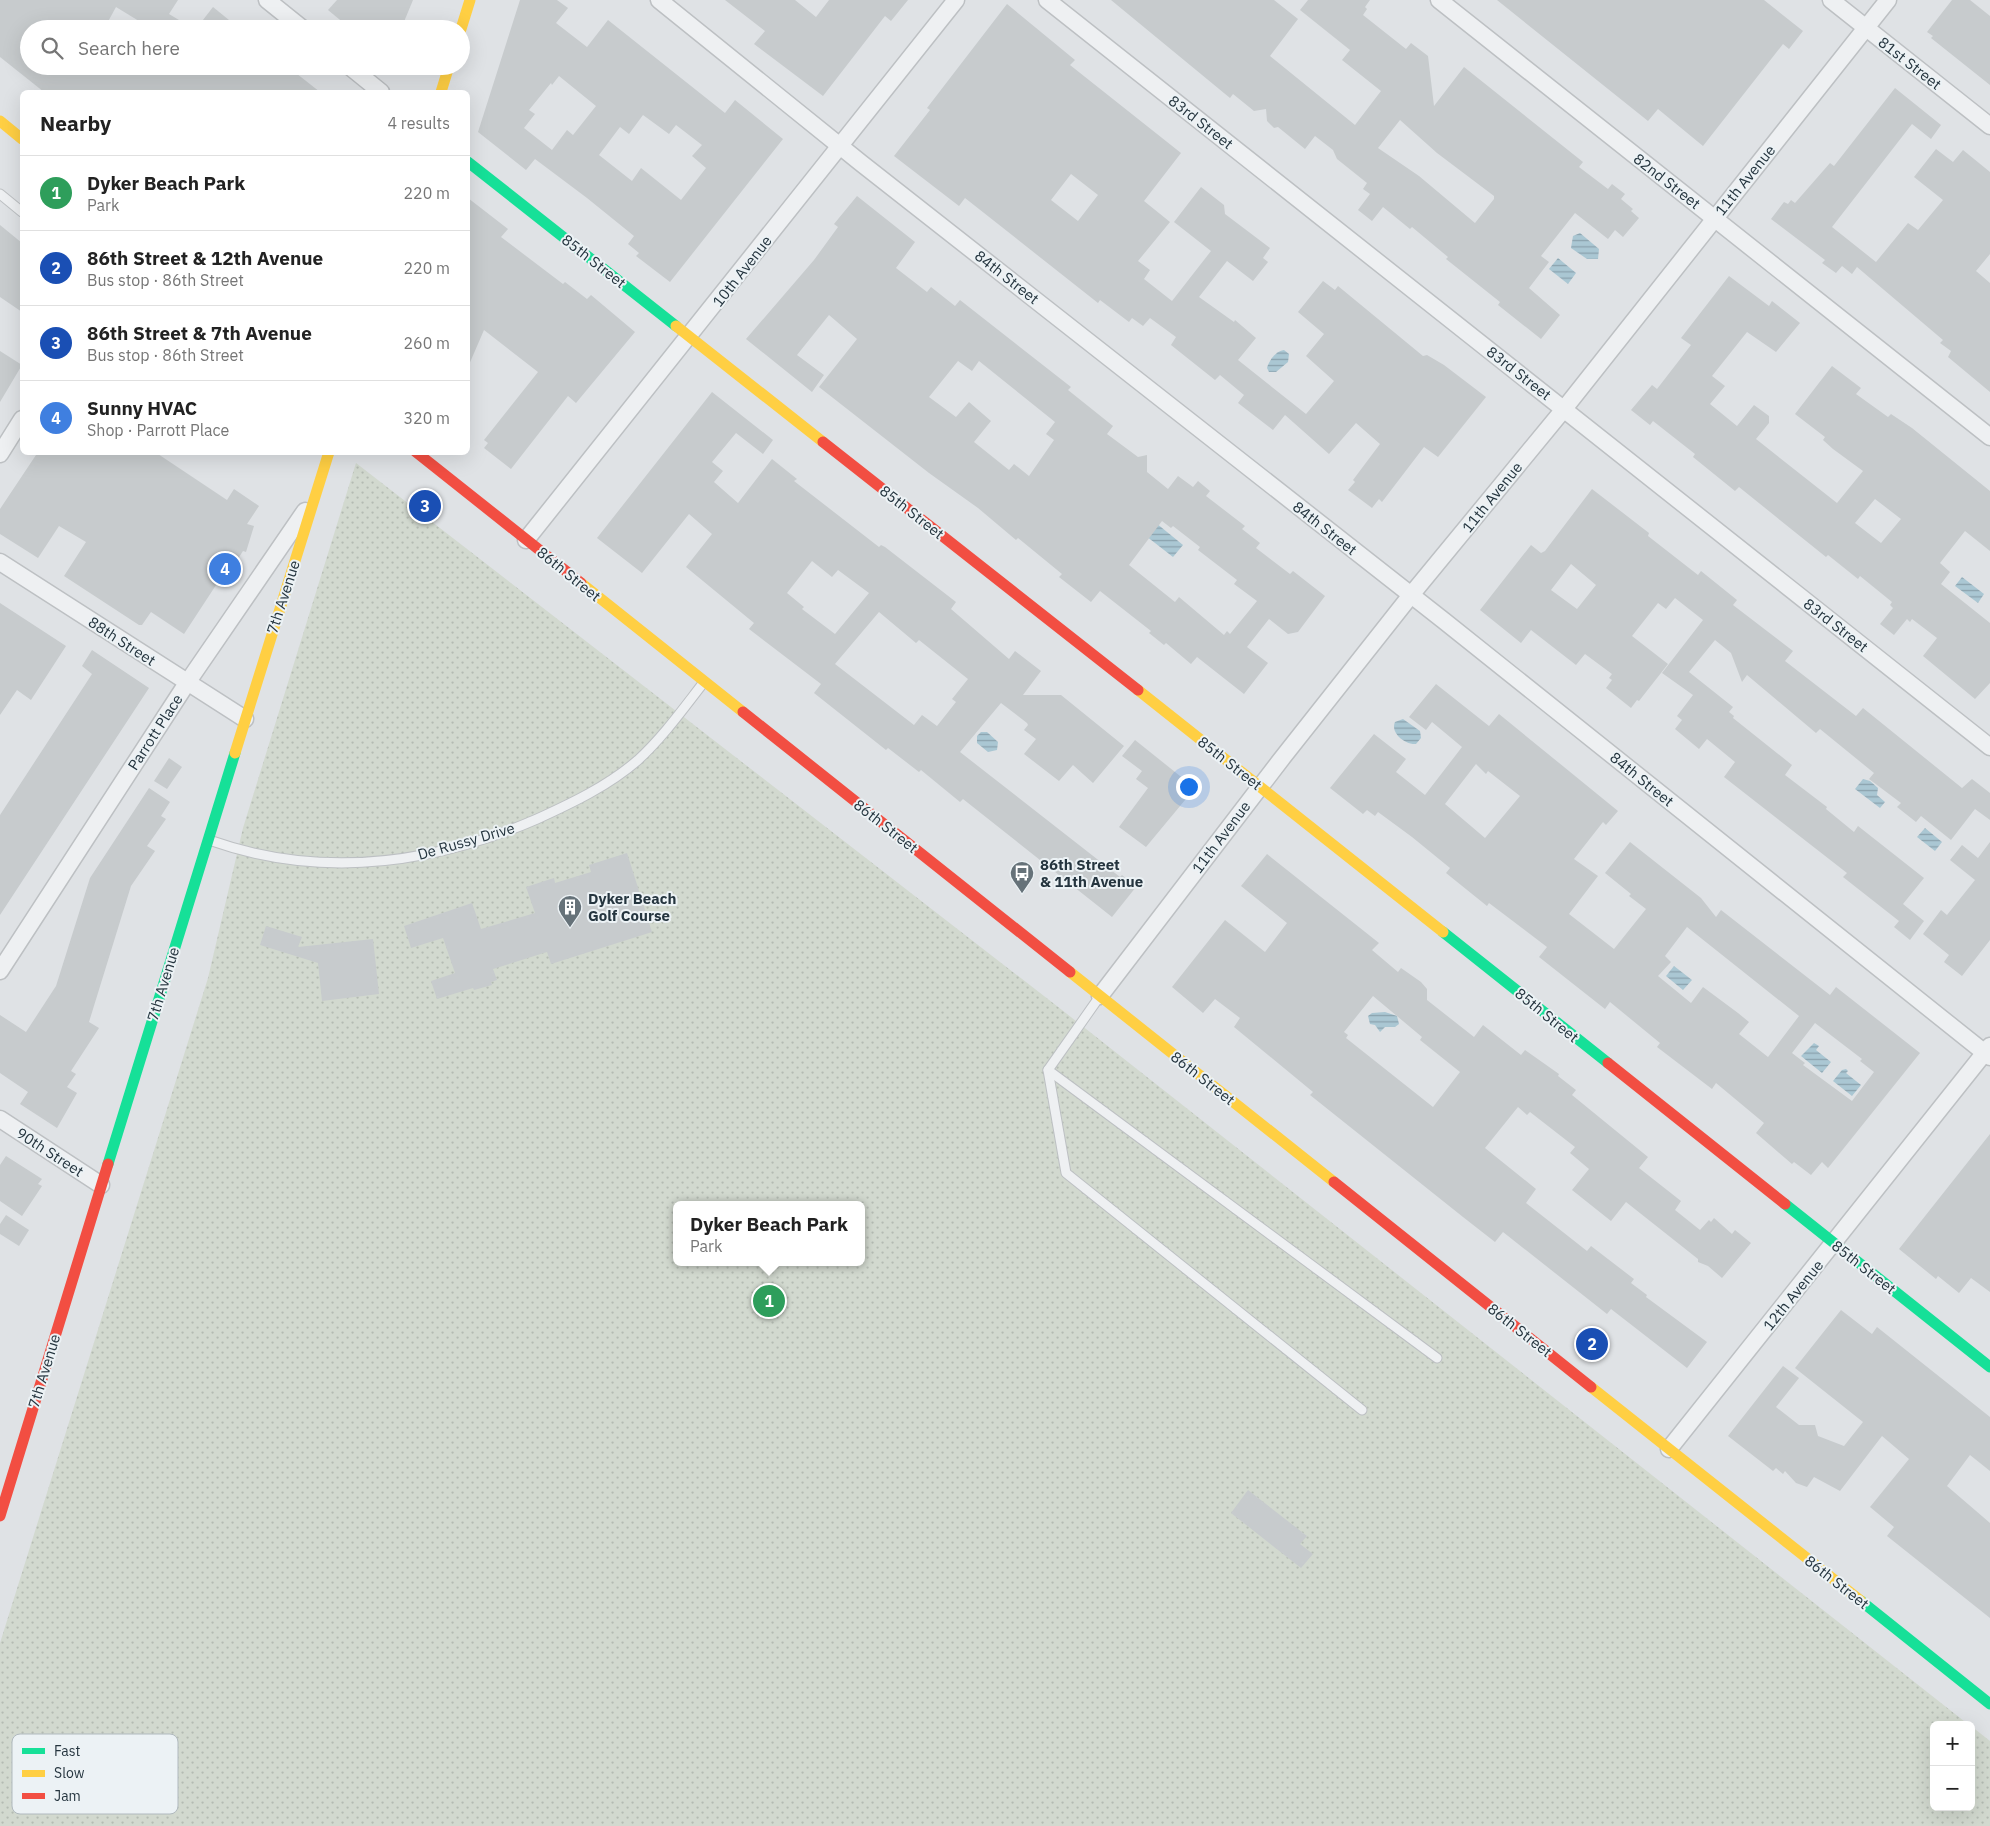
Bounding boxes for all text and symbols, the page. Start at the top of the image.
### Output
search box [20,20,470,75]
street label: 81st Street [1875,32,1945,94]
icon: search [38,34,66,62]
text: Search here [78,36,180,60]
street label: 83rd Street [1165,91,1237,153]
text: Nearby [40,109,111,137]
text: 4 results [387,113,450,133]
street label: 11th Avenue [1711,141,1779,219]
street label: 82nd Street [1630,149,1704,213]
text: Dyker Beach Park [87,171,245,195]
text: 1 [51,183,61,203]
text: 220 m [403,183,450,203]
text: Park [87,195,119,215]
street label: 85th Street [558,230,630,292]
street label: 10th Avenue [708,231,776,311]
text: 86th Street & 12th Avenue [87,246,323,270]
street label: 84th Street [971,246,1043,308]
text: 2 [51,258,61,278]
text: 220 m [403,258,450,278]
text: Bus stop · 86th Street [87,270,244,290]
text: 86th Street & 7th Avenue [87,321,312,345]
text: 3 [51,333,61,353]
text: 260 m [403,333,450,353]
street label: 83rd Street [1483,342,1555,404]
text: Bus stop · 86th Street [87,345,244,365]
text: Sunny HVAC [87,396,197,420]
text: 4 [51,408,61,428]
text: 320 m [403,408,450,428]
text: Shop · Parrott Place [87,420,229,440]
street label: 11th Avenue [1458,458,1526,536]
street label: 85th Street [876,481,948,543]
pin: 3 [409,487,441,525]
street label: 84th Street [1289,497,1361,559]
street label: 86th Street [533,543,605,605]
pin: 4 [209,550,241,588]
street label: 7th Avenue [262,558,304,636]
street label: 83rd Street [1800,594,1872,656]
street label: 88th Street [85,612,159,670]
street label: Parrott Place [123,690,187,774]
street label: 85th Street [1194,732,1266,794]
street label: 84th Street [1606,748,1678,810]
your location [1176,774,1202,800]
street label: 86th Street [850,795,922,857]
street label: 11th Avenue [1188,797,1254,877]
street label: De Russy Drive [415,818,517,864]
place label: 86th Street & 11th Avenue [1040,855,1143,891]
bus stop icon: 86th Street & 11th Avenue [1009,860,1035,894]
place label: Dyker Beach Golf Course [588,889,676,925]
building icon: Dyker Beach Golf Course [557,894,583,928]
street label: 7th Avenue [143,945,183,1023]
street label: 85th Street [1511,984,1583,1046]
street label: 86th Street [1167,1047,1239,1109]
street label: 90th Street [13,1123,87,1181]
popup [673,1201,865,1266]
text: Dyker Beach Park [690,1212,848,1236]
text: Park [690,1236,722,1256]
street label: 85th Street [1828,1236,1900,1298]
street label: 12th Avenue [1759,1256,1827,1334]
pin: 1 [753,1282,785,1320]
street label: 86th Street [1484,1299,1556,1361]
pin: 2 [1576,1325,1608,1363]
street label: 7th Avenue [24,1332,64,1410]
street label: 86th Street [1801,1551,1873,1613]
map controls [1930,1721,1975,1811]
button: + [1930,1721,1975,1766]
legend [12,1734,178,1814]
text: Fast [54,1742,80,1760]
text: Slow [54,1764,85,1782]
button: − [1930,1766,1975,1811]
text: Jam [54,1787,81,1805]

